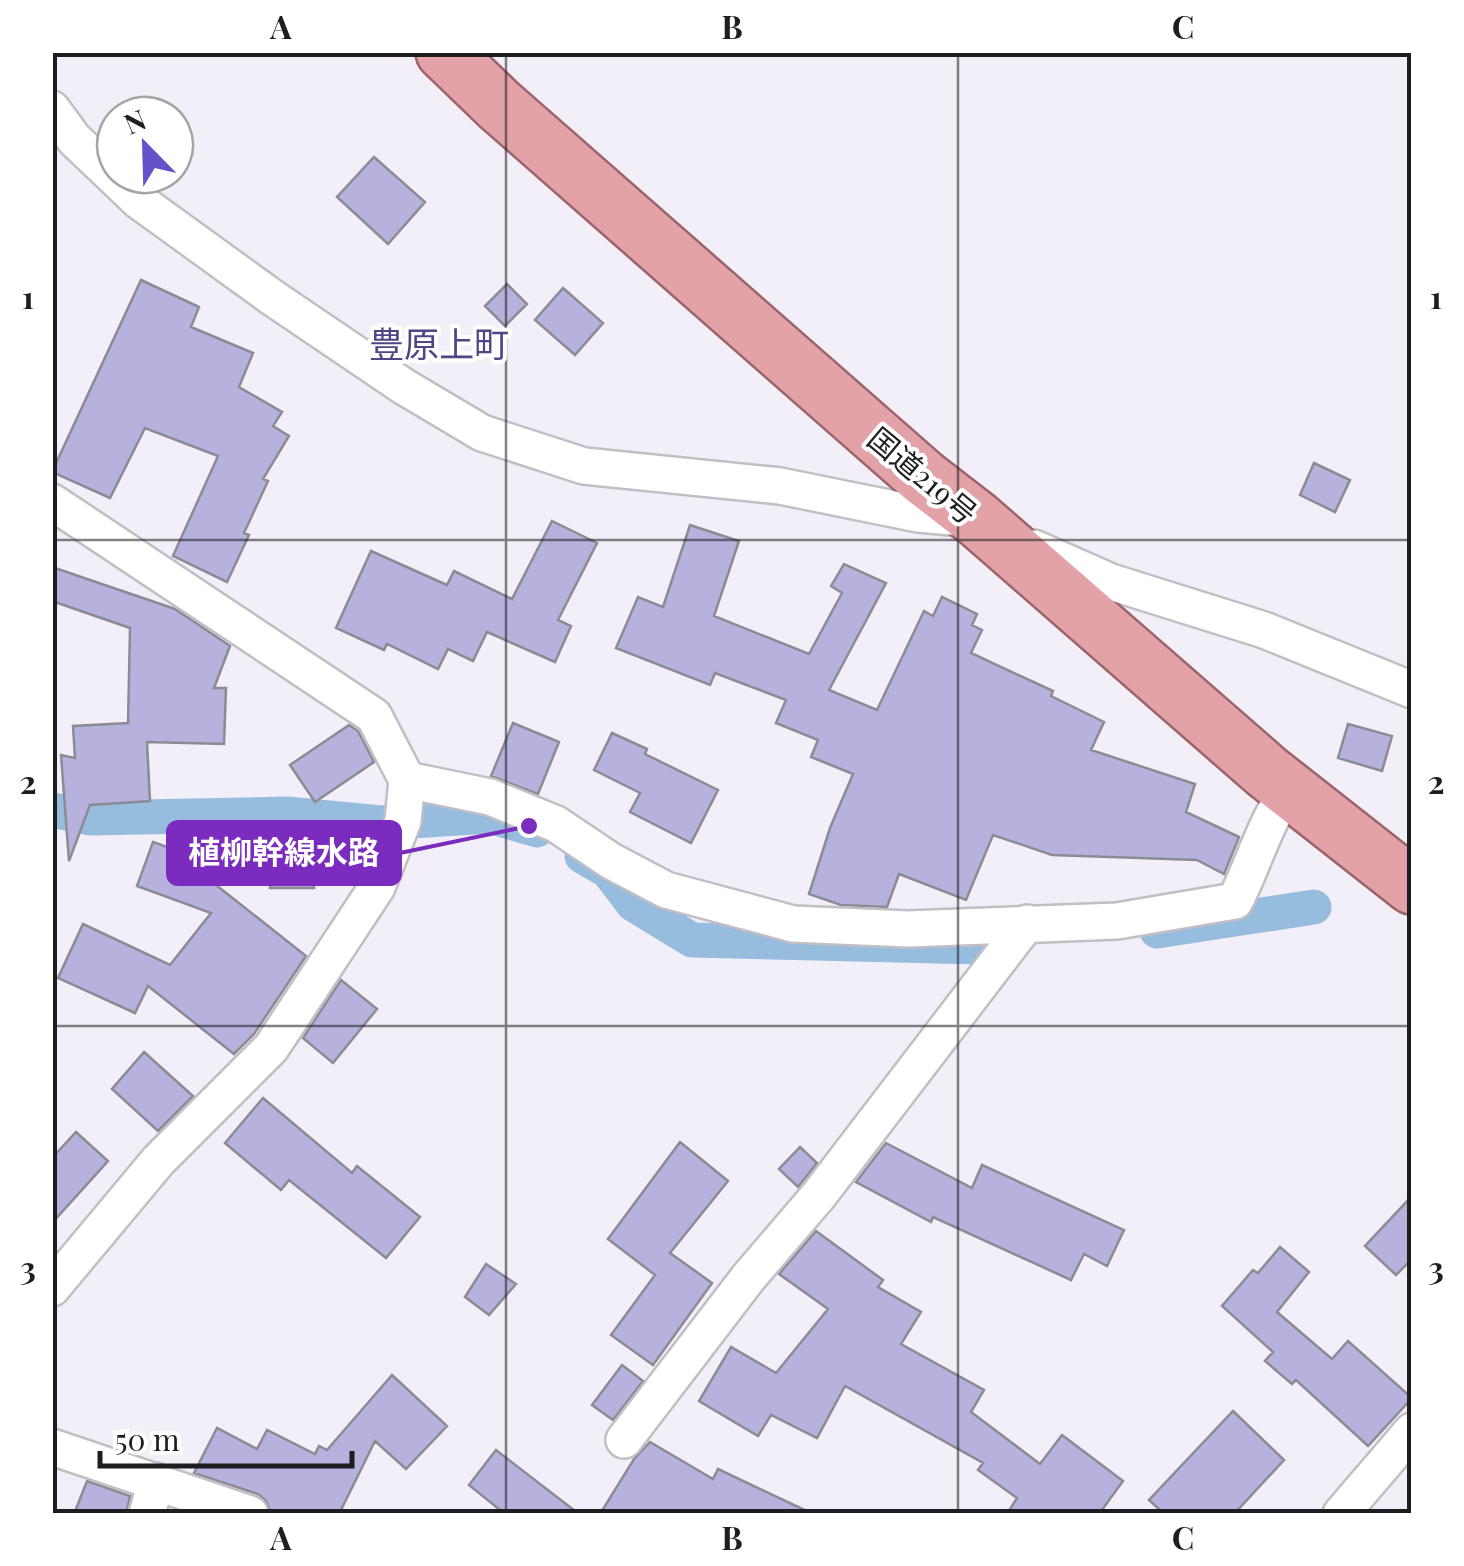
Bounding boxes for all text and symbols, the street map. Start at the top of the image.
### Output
text: A [269,4,292,47]
text: B [721,4,743,47]
text: C [1172,4,1194,47]
north arrow [95,95,195,195]
text: N [118,100,151,142]
text: 1 [22,274,34,317]
text: 1 [1430,274,1442,317]
district label: 豊原上町 [369,319,509,366]
street label: 国道219号 [860,418,986,532]
text: 2 [20,759,36,802]
text: 2 [1428,759,1444,802]
callout: 植柳幹線水路 [168,822,400,884]
text: 植柳幹線水路 [188,829,380,872]
text: 3 [20,1245,36,1288]
text: 3 [1428,1245,1444,1288]
scale bar [100,1406,352,1468]
text: 50 m [115,1419,180,1459]
text: A [269,1515,292,1558]
text: B [721,1515,743,1558]
text: C [1172,1515,1194,1558]

